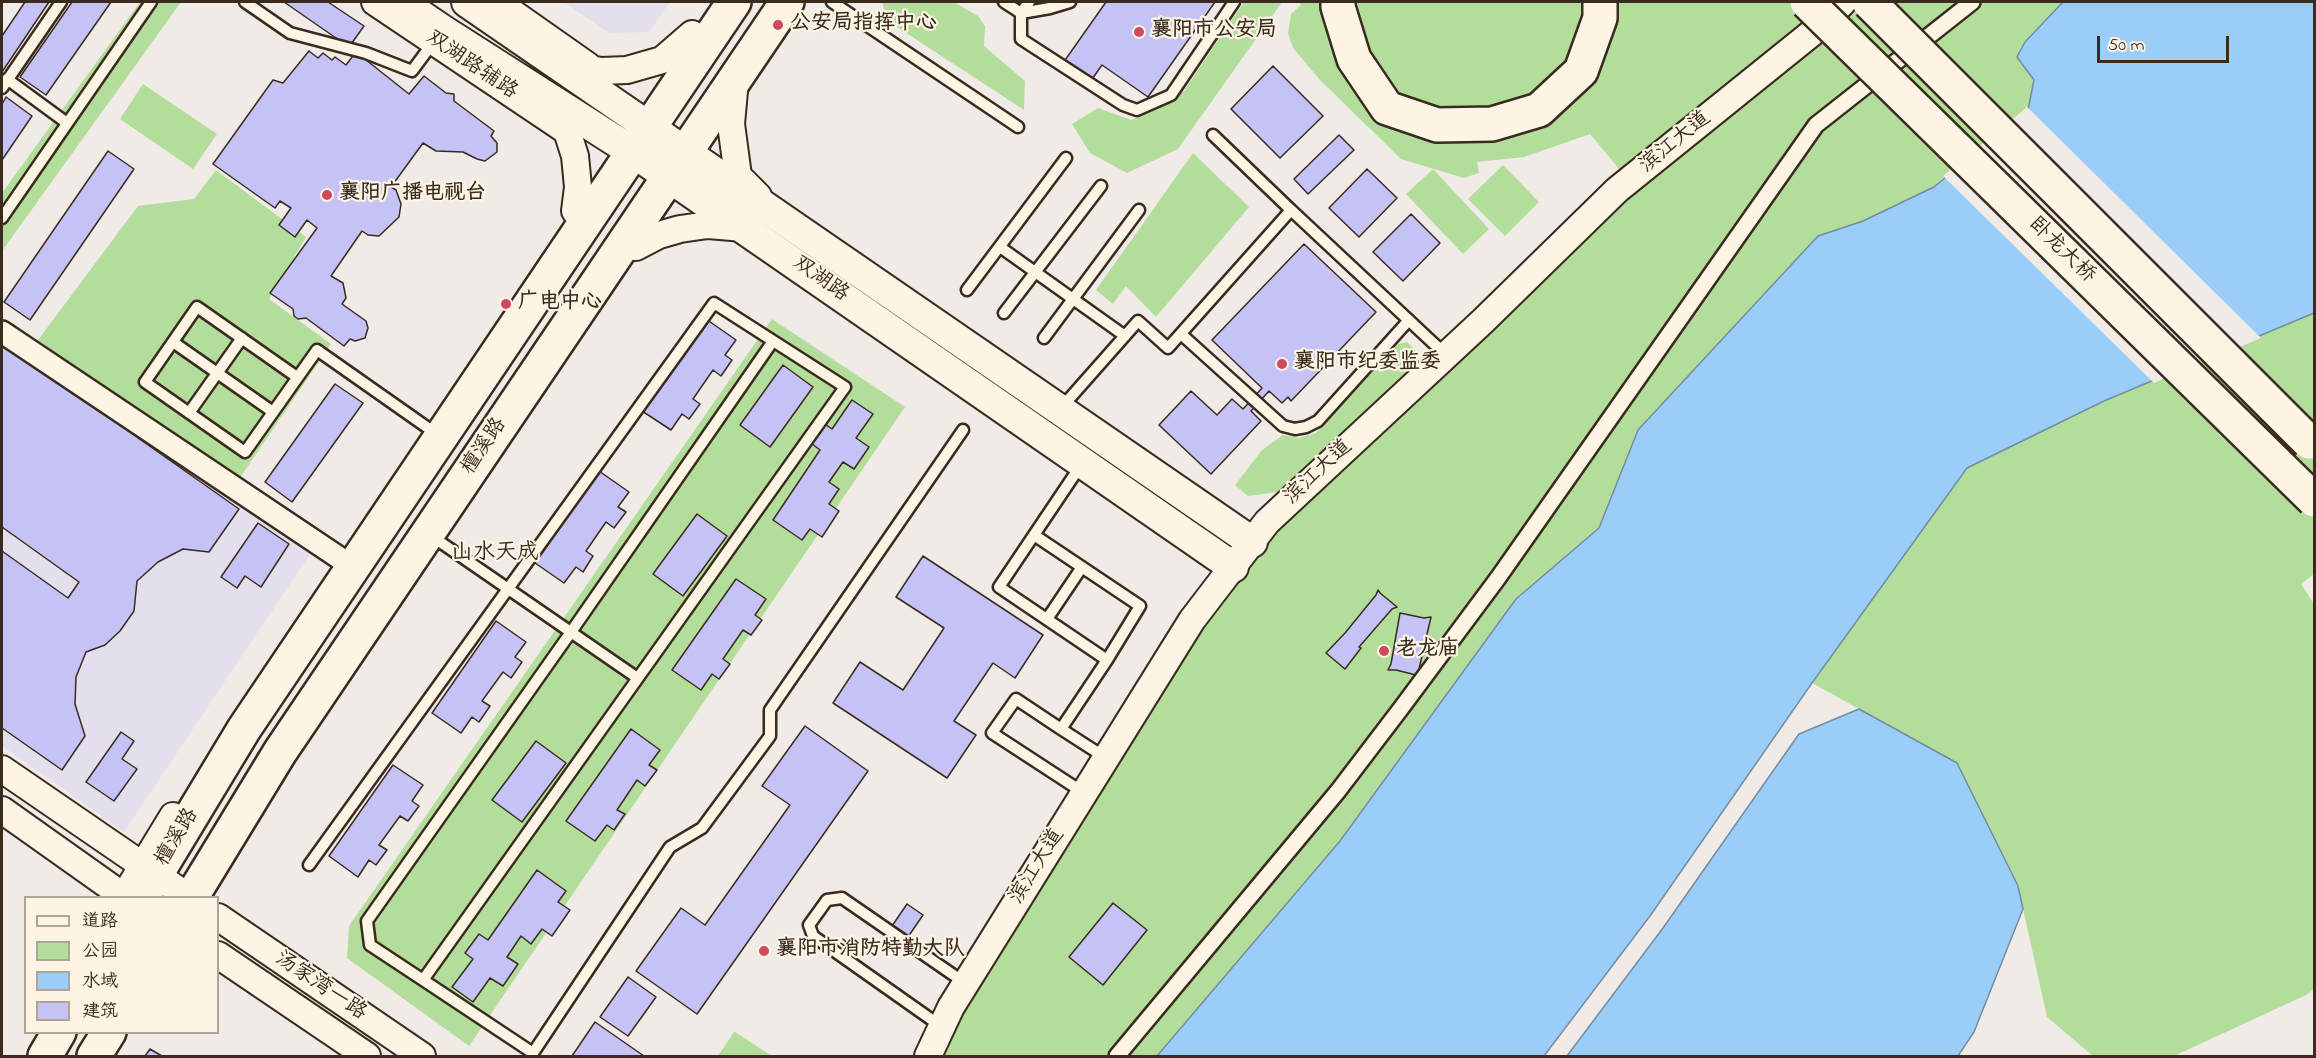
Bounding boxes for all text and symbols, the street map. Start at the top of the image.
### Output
place label: 公安局指挥中心 [790,12,937,38]
marker: 公安局指挥中心 [771,18,785,32]
place label: 襄阳市公安局 [1151,19,1277,45]
scale bar [2100,24,2232,62]
marker: 襄阳市公安局 [1132,25,1146,39]
street label: 双湖路辅路 [420,26,522,106]
text: 50 m [2108,33,2145,59]
street label: 滨江大道 [1635,107,1717,179]
place label: 襄阳广播电视台 [339,182,486,208]
marker: 襄阳广播电视台 [320,188,334,202]
street label: 卧龙大桥 [2022,213,2100,289]
street label: 双湖路 [787,252,853,308]
place label: 广电中心 [518,291,602,317]
marker: 广电中心 [499,297,513,311]
place label: 襄阳市纪委监委 [1294,351,1441,377]
marker: 襄阳市纪委监委 [1275,357,1289,371]
street label: 檀溪路 [457,414,513,480]
street label: 滨江大道 [1280,435,1358,511]
district label: 山水天成 [451,541,539,567]
place label: 老龙庙 [1396,638,1459,664]
marker: 老龙庙 [1377,644,1391,658]
street label: 檀溪路 [151,805,205,871]
street label: 滨江大道 [1005,825,1071,909]
legend [24,896,219,1034]
text: 道路 [82,909,118,935]
place label: 襄阳市消防特勤大队 [776,938,965,964]
text: 公园 [82,939,118,965]
marker: 襄阳市消防特勤大队 [757,944,771,958]
street label: 汤家湾一路 [269,947,371,1027]
text: 水域 [82,969,118,995]
text: 建筑 [82,999,118,1025]

